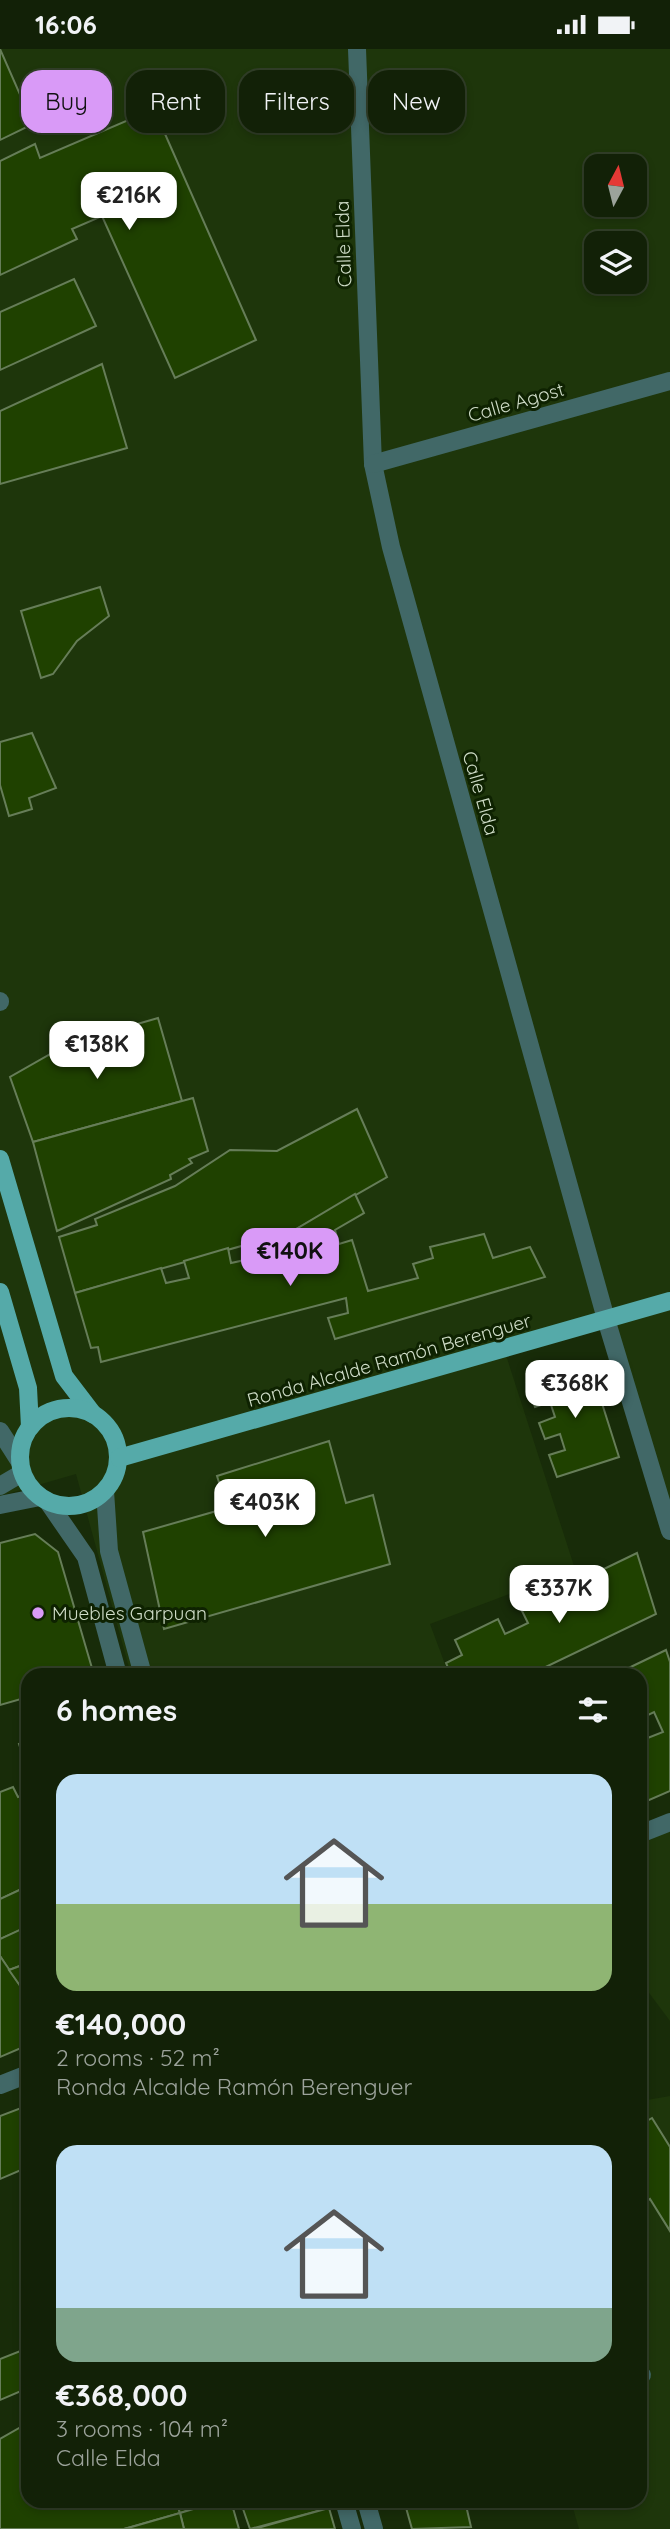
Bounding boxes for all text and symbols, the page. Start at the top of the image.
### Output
text: 16:06 [35,8,97,41]
chip: Buy [21,70,112,133]
chip: Rent [126,70,225,133]
chip: Filters [239,70,354,133]
chip: New [368,70,465,133]
north arrow [584,154,648,217]
map controls [584,154,647,294]
pin: €216K [80,173,178,232]
text: €216K [97,180,161,209]
street label: Calle Elda [329,200,357,288]
button: layers [584,231,647,294]
street label: Calle Agost [465,377,567,427]
street label: Calle Elda [458,748,504,838]
pin: €138K [48,1021,146,1081]
text: €138K [65,1029,129,1058]
pin: €140K [241,1229,339,1288]
text: €140K [257,1236,323,1265]
street label: Ronda Alcalde Ramón Berenguer [244,1308,534,1412]
pin: €368K [526,1361,624,1420]
text: €368K [541,1368,609,1397]
pin: €403K [216,1479,314,1539]
text: €403K [230,1487,300,1516]
pin: €337K [510,1565,608,1625]
text: €337K [526,1573,592,1602]
place label: Muebles Garpuan [52,1601,207,1625]
marker: Muebles Garpuan [30,1605,46,1621]
text: 6 homes [56,1691,177,1729]
icon: filters [574,1691,612,1729]
icon: home [271,1820,397,1946]
text: €140,000 [56,2005,186,2043]
text: 2 rooms · 52 m² [56,2043,220,2072]
text: Ronda Alcalde Ramón Berenguer [56,2072,412,2101]
icon: home [271,2191,397,2317]
text: €368,000 [56,2376,187,2414]
text: 3 rooms · 104 m² [56,2414,228,2443]
text: Calle Elda [56,2443,161,2472]

